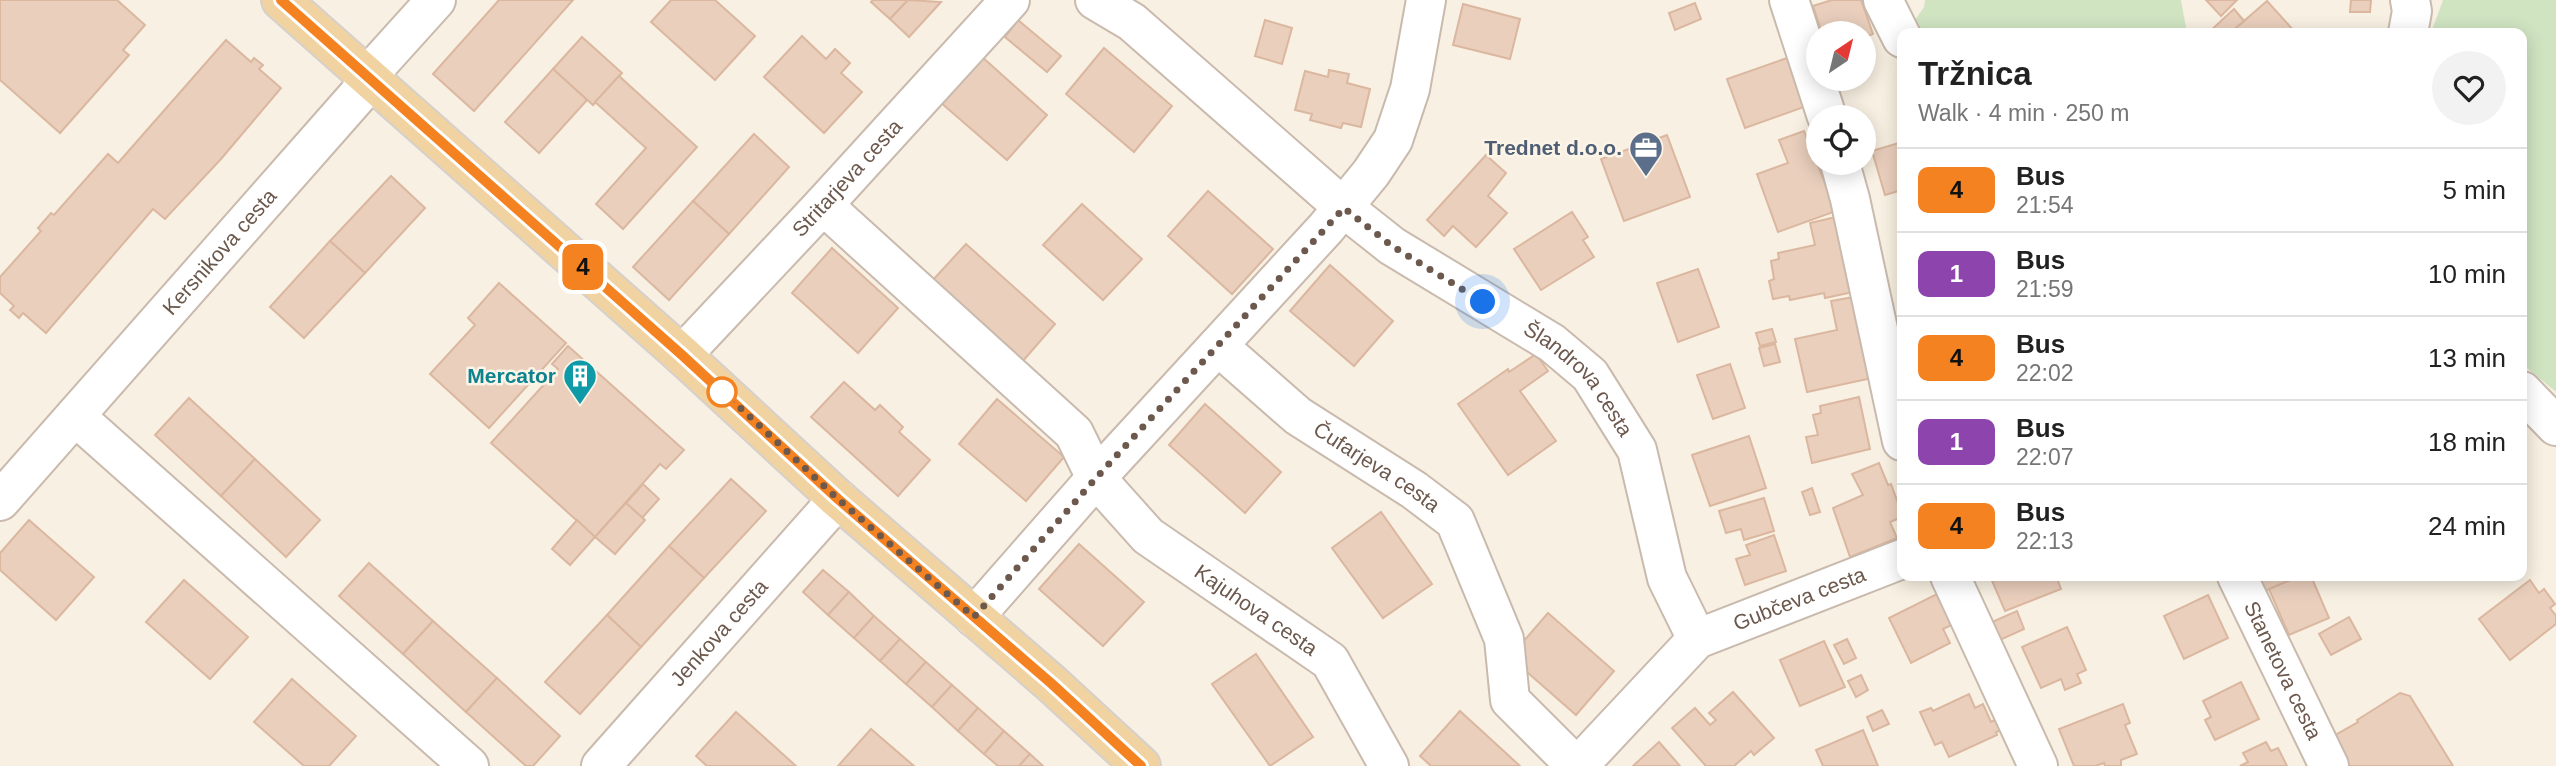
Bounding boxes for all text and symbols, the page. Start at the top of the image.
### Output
north arrow [1806,21,1876,91]
map controls [1806,21,1876,175]
button: heart [2432,51,2506,125]
text: Tržnica [1918,55,2032,92]
text: Walk · 4 min · 250 m [1918,100,2129,126]
button: locate [1806,105,1876,175]
street label: Stritarjeva cesta [787,114,906,241]
office icon: Trednet d.o.o. [1627,129,1665,178]
place label: Trednet d.o.o. [1484,136,1622,159]
text: Bus [2016,161,2065,191]
text: 5 min [2442,175,2506,205]
text: 4 [1950,176,1963,203]
street label: Kersnikova cesta [158,184,281,319]
text: 21:54 [2016,192,2074,218]
line badge: 4 [560,244,606,290]
text: Bus [2016,245,2065,275]
text: 4 [576,253,590,280]
text: 10 min [2428,259,2506,289]
text: 1 [1950,260,1963,287]
text: 21:59 [2016,276,2074,302]
your location [1465,284,1500,319]
street label: Šlandrova cesta [1520,317,1638,441]
text: Bus [2016,329,2065,359]
text: 13 min [2428,343,2506,373]
text: 4 [1950,344,1963,371]
building icon: Mercator [561,357,599,406]
text: 22:02 [2016,360,2074,386]
place label: Mercator [467,364,556,387]
unlabelled marker [707,377,737,407]
text: Bus [2016,413,2065,443]
street label: Čufarjeva cesta [1310,417,1445,517]
text: 18 min [2428,427,2506,457]
text: 1 [1950,428,1963,455]
text: 22:07 [2016,444,2074,470]
text: Bus [2016,497,2065,527]
text: 24 min [2428,511,2506,541]
text: 4 [1950,512,1963,539]
text: 22:13 [2016,528,2074,554]
street label: Kajuhova cesta [1190,560,1322,660]
street label: Gubčeva cesta [1730,562,1869,635]
street label: Jenkova cesta [666,574,772,690]
street label: Stanetova cesta [2240,597,2327,743]

